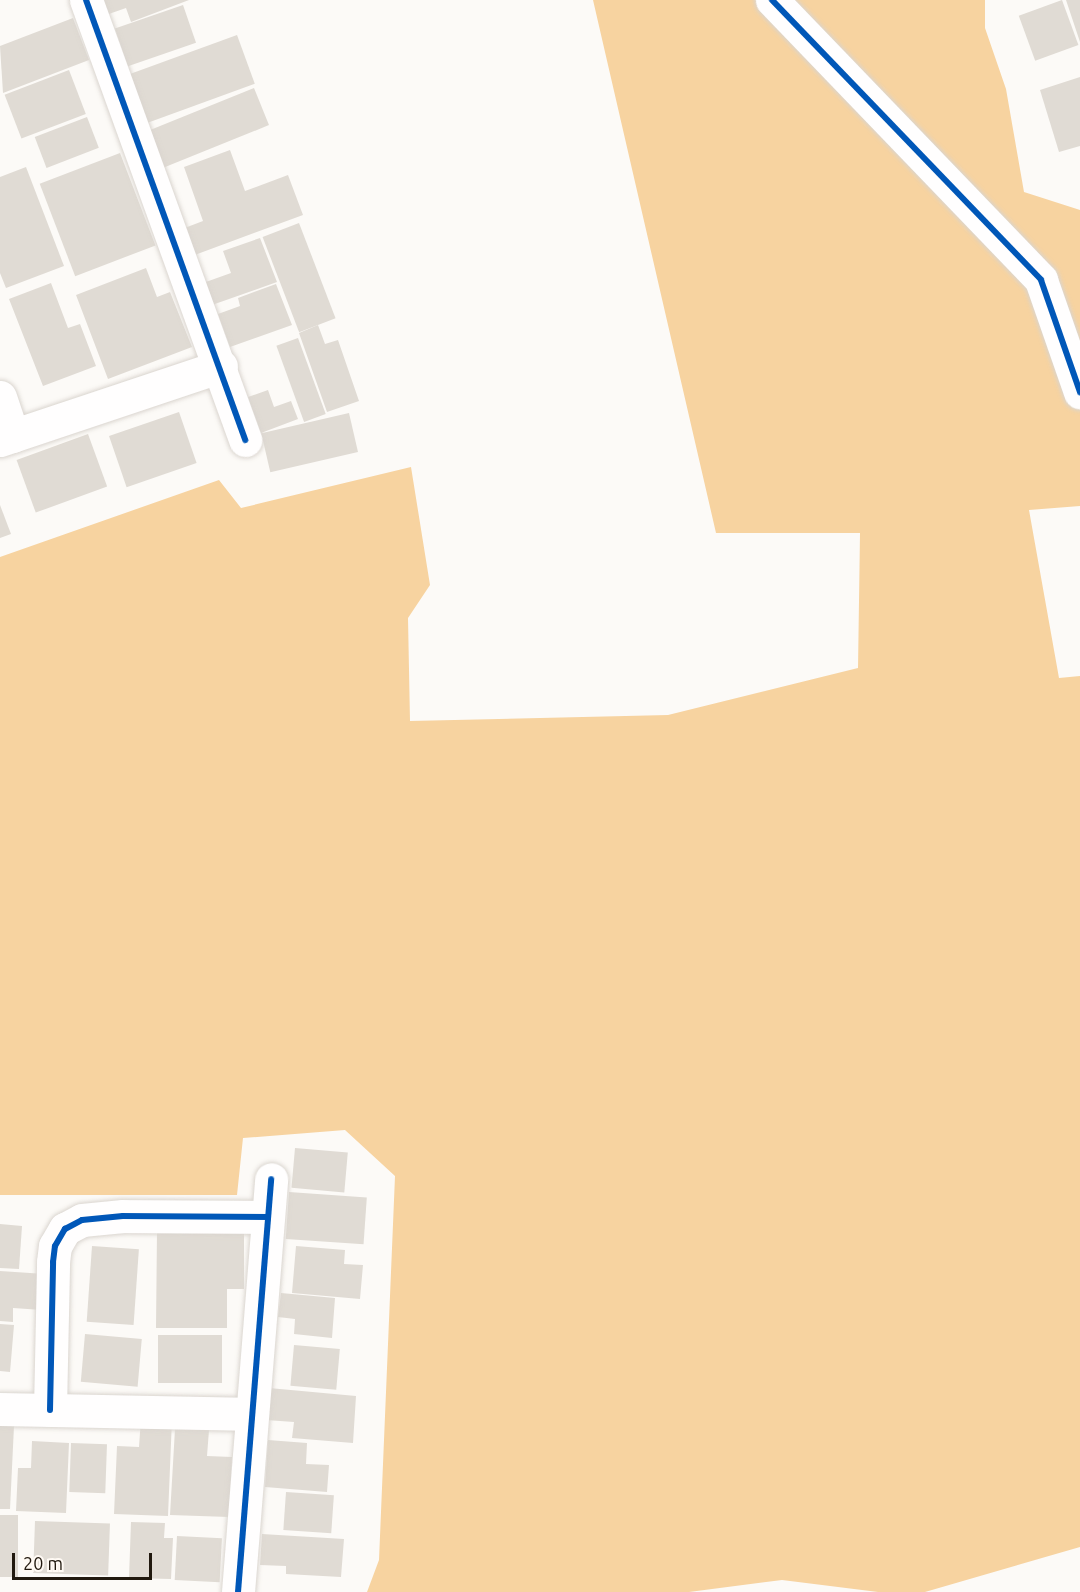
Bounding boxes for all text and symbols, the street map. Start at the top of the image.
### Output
scale bar [15,1541,154,1579]
text: 20 m [23,1553,63,1573]

